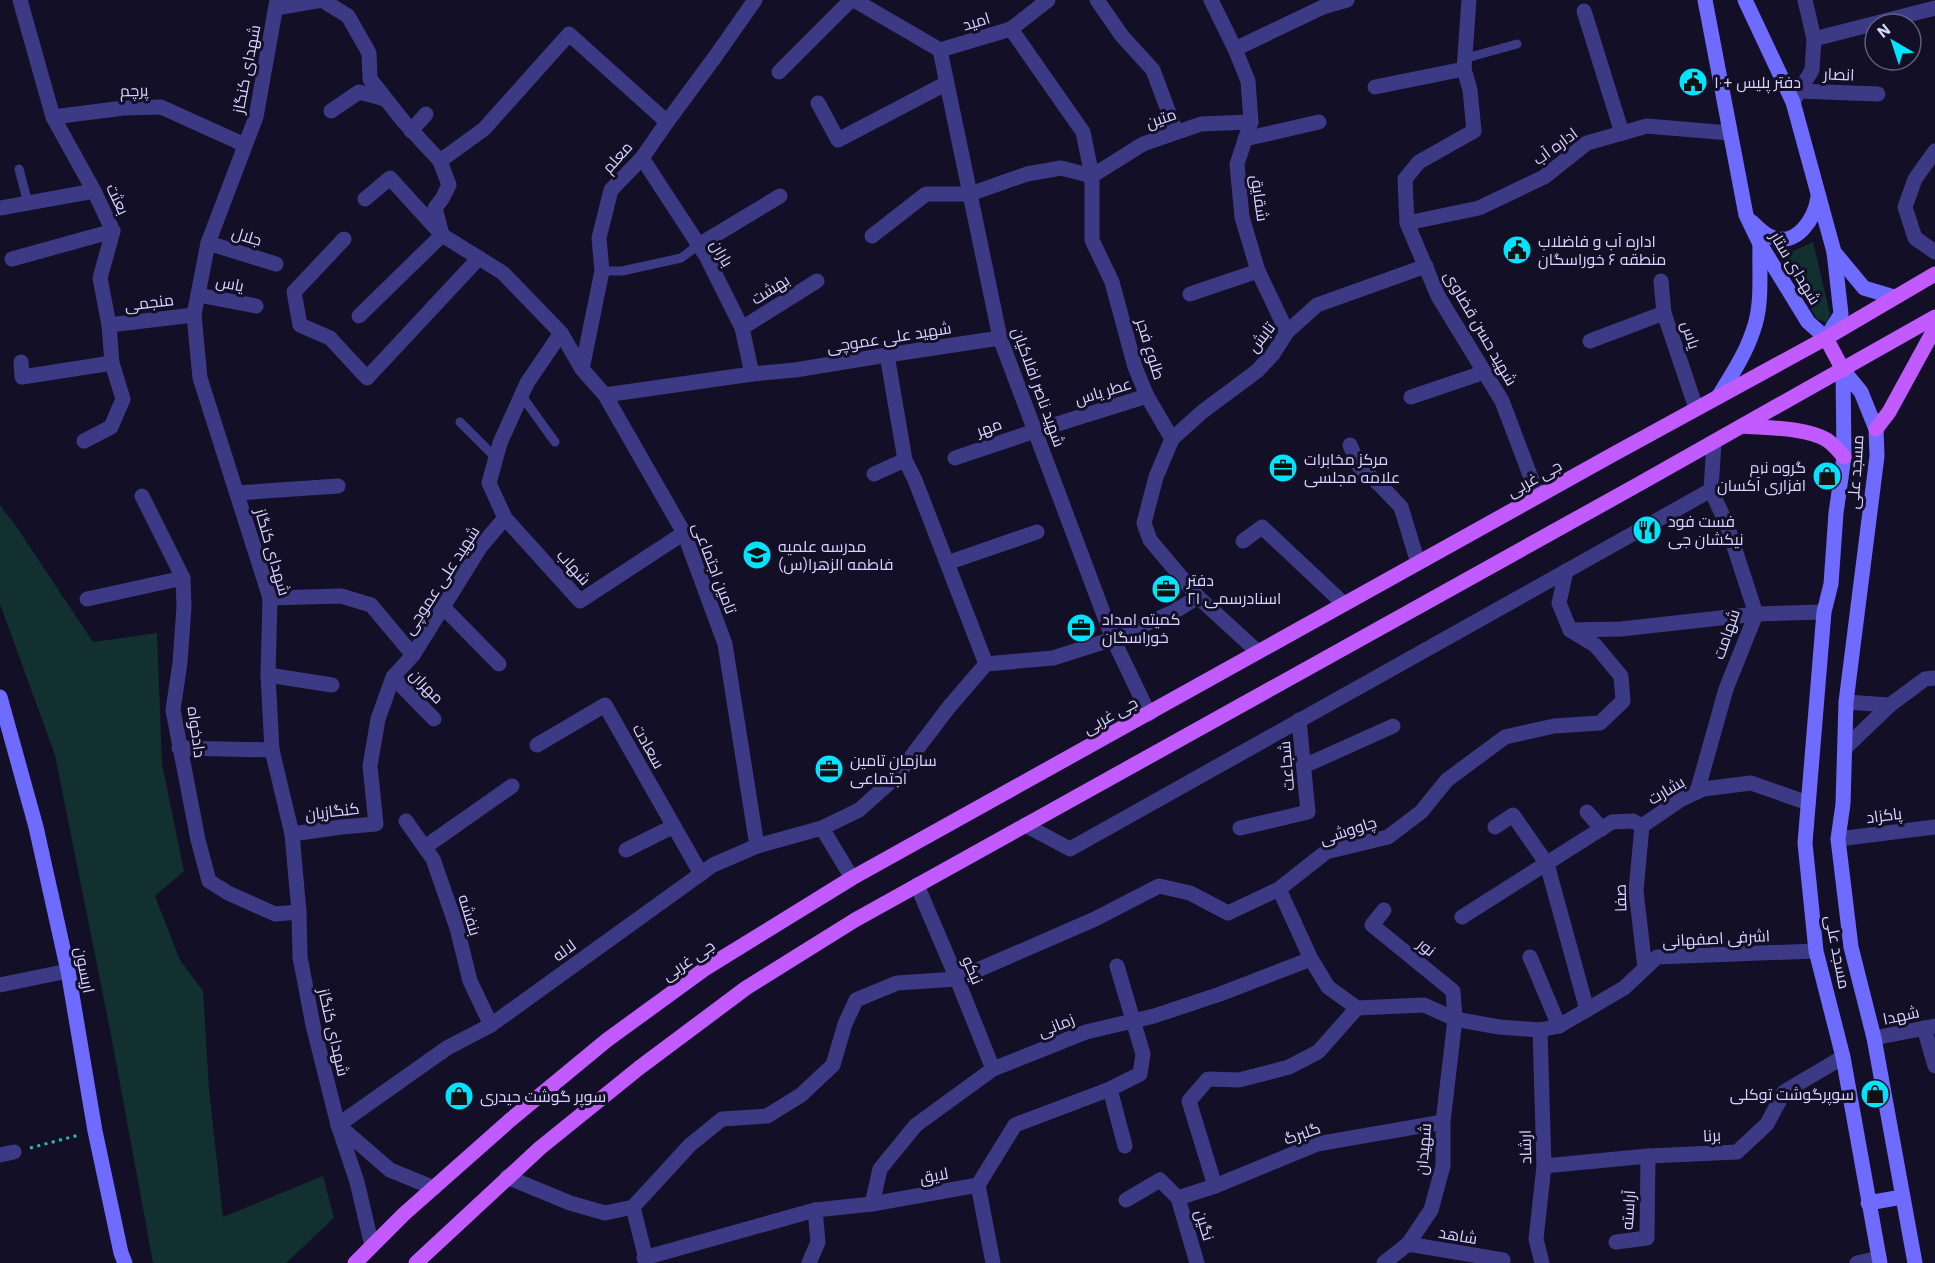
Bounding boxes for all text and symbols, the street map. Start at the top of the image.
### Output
street label: امید [960,7,992,35]
north arrow [1863,12,1923,72]
text: N [1873,19,1894,42]
street label: شهدای کنگاز [227,23,265,116]
street label: انصار [1822,63,1855,85]
public building icon: دفتر پلیس +۱۰ [1677,66,1709,98]
place label: دفتر پلیس +۱۰ [1714,72,1801,94]
street label: پرچم [119,79,149,102]
street label: متین [1143,104,1179,133]
street label: اداره آب [1529,123,1581,169]
street label: معلم [598,137,638,178]
street label: شقایق [1246,173,1273,223]
street label: بعثت [102,180,134,218]
street label: جلال [229,222,264,251]
street label: شهدای ستار [1765,227,1826,309]
place label: اداره آب و فاضلاب منطقه ۶ خوراسگان [1538,231,1666,270]
public building icon: اداره آب و فاضلاب منطقه ۶ خوراسگان [1501,234,1533,266]
street label: باران [705,236,738,271]
street label: شهید حسن قضاوی [1439,267,1522,389]
street label: بهشت [747,269,793,309]
street label: یاس [214,270,247,297]
street label: منجمی [123,289,175,316]
street label: طلوع فجر [1130,315,1170,383]
street label: شهید علی عموچی [825,317,953,359]
street label: تابش [1243,317,1280,357]
street label: یاس [1676,318,1705,353]
street label: شهید ناصر افلاکیان [1007,324,1070,450]
street label: عطر یاس [1072,373,1134,410]
street label: مهر [973,413,1005,442]
street label: مسجد علی [1842,434,1869,510]
place label: مرکز مخابرات علامه مجلسی [1304,449,1400,488]
office icon: مرکز مخابرات علامه مجلسی [1267,452,1299,484]
street label: جی غربی [1503,455,1565,502]
place label: گروه نرم افزاری آکسان [1717,457,1806,496]
shop icon: گروه نرم افزاری آکسان [1811,460,1843,492]
street label: شهدای کنگاز [250,505,295,598]
place label: فست فود نیکشان جی [1668,511,1743,550]
restaurant icon: فست فود نیکشان جی [1631,514,1663,546]
street label: تامین اجتماعی [688,520,742,617]
street label: شهید علی عموچی [398,522,485,639]
place label: مدرسه علمیه فاطمه الزهرا(س) [778,536,894,575]
school or university icon: مدرسه علمیه فاطمه الزهرا(س) [741,539,773,571]
street label: شهاب [552,545,595,590]
place label: دفتر اسنادرسمی ۲۱ [1186,570,1281,609]
office icon: دفتر اسنادرسمی ۲۱ [1150,573,1182,605]
street label: شهامت [1708,606,1745,662]
place label: کمیته امداد خوراسگان [1102,609,1180,648]
office icon: کمیته امداد خوراسگان [1065,612,1097,644]
street label: مهران [405,664,448,708]
street label: جی غربی [1079,692,1141,739]
street label: دادخواه [184,705,210,759]
street label: سعادت [628,720,670,772]
street label: شجاعت [1274,740,1298,792]
place label: سازمان تامین اجتماعی [850,750,937,789]
office icon: سازمان تامین اجتماعی [813,753,845,785]
street label: بشارت [1644,771,1688,809]
street label: کنگازیان [304,798,360,825]
street label: پاکزاد [1865,803,1904,829]
street label: چاووشی [1317,811,1379,850]
street label: صفا [1610,884,1630,912]
street label: بنفشه [454,892,486,938]
street label: مسجد علی [1820,914,1855,991]
street label: اشرفی اصفهانی [1662,925,1770,952]
street label: نور [1413,933,1440,960]
street label: لاله [548,935,580,965]
street label: جی غربی [658,935,719,986]
street label: اریسون [70,945,99,995]
street label: نیکو [958,953,988,987]
street label: شهدای کنگاز [313,985,354,1078]
street label: شهدا [1881,1001,1921,1030]
street label: زمانی [1035,1009,1078,1042]
shop icon: سوپرگوشت توکلی [1859,1078,1891,1110]
shop icon: سوپر گوشت حیدری [443,1080,475,1112]
place label: سوپرگوشت توکلی [1730,1084,1854,1106]
place label: سوپر گوشت حیدری [480,1086,606,1108]
street label: گلبرگ [1281,1117,1323,1149]
street label: شهیدان [1411,1122,1436,1176]
street label: برنا [1702,1125,1722,1145]
street label: ارشاد [1515,1130,1535,1164]
street label: لایق [918,1163,950,1188]
street label: آراسته [1617,1189,1639,1231]
street label: نگین [1190,1207,1219,1243]
street label: شاهد [1437,1222,1479,1248]

